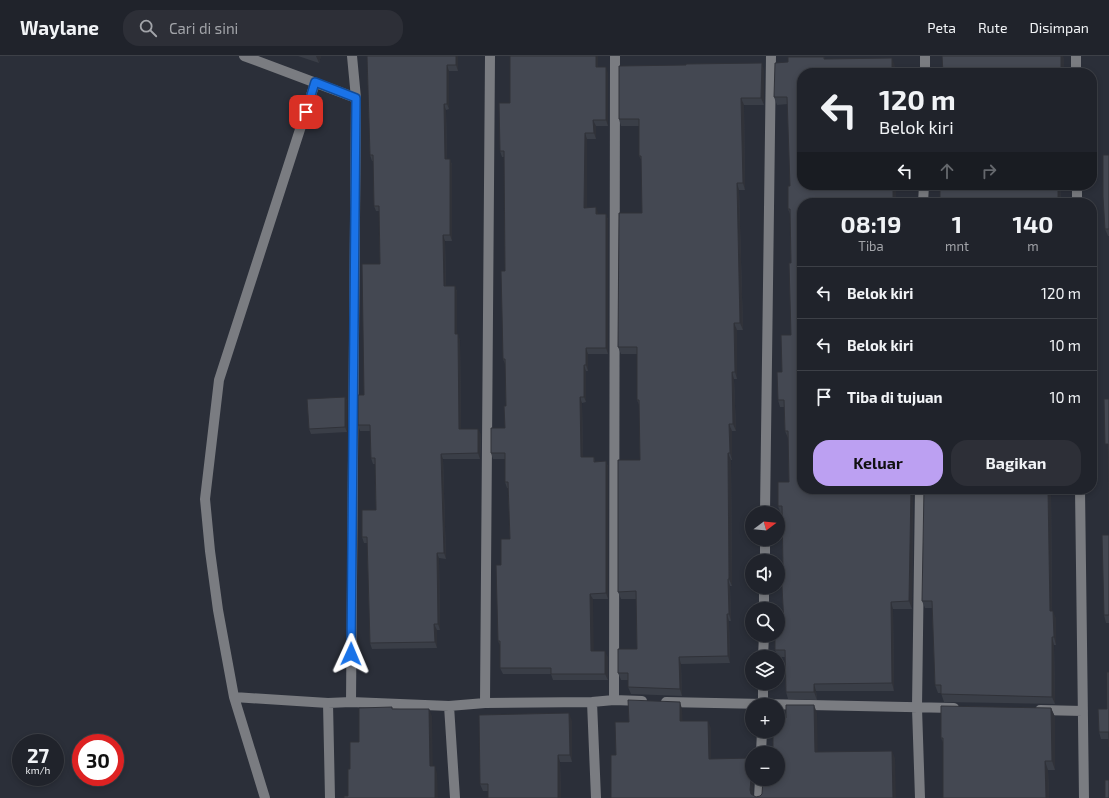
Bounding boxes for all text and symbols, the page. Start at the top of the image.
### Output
search box [123,10,403,46]
text: Waylane [20,16,99,39]
icon: search [137,17,159,39]
text: Cari di sini [169,19,238,37]
text: Peta [927,19,956,36]
text: Rute [978,19,1007,36]
text: Disimpan [1029,19,1089,36]
text: 120 m [879,82,956,116]
icon: left [813,84,865,136]
pin [289,95,323,129]
icon: arrive [295,101,317,123]
text: Belok kiri [879,116,954,138]
icon: left [894,160,916,182]
icon: ahead [936,160,958,182]
icon: right [978,160,1000,182]
text: 08:19 [841,209,901,238]
text: 1 [952,209,962,238]
text: 140 [1013,209,1053,238]
text: Tiba [858,238,884,254]
text: mnt [945,238,969,254]
text: m [1027,238,1039,254]
icon: left [813,282,835,304]
text: Belok kiri [847,284,913,302]
text: 120 m [1041,284,1081,302]
icon: left [813,334,835,356]
text: Belok kiri [847,336,913,354]
text: 10 m [1049,336,1081,354]
icon: arrive [813,386,835,408]
text: Tiba di tujuan [847,388,943,406]
text: 10 m [1049,388,1081,406]
button: Keluar [813,440,943,486]
button: Bagikan [951,440,1081,486]
north arrow [745,506,785,546]
map controls [745,506,785,786]
button: sound [745,554,785,594]
button: search [745,602,785,642]
position arrow [330,633,372,675]
button: layers [745,650,785,690]
button: + [745,698,785,738]
speed limit sign: 30 [72,734,124,786]
text: 27 [27,743,49,767]
button: − [745,746,785,786]
text: km/h [26,764,50,776]

